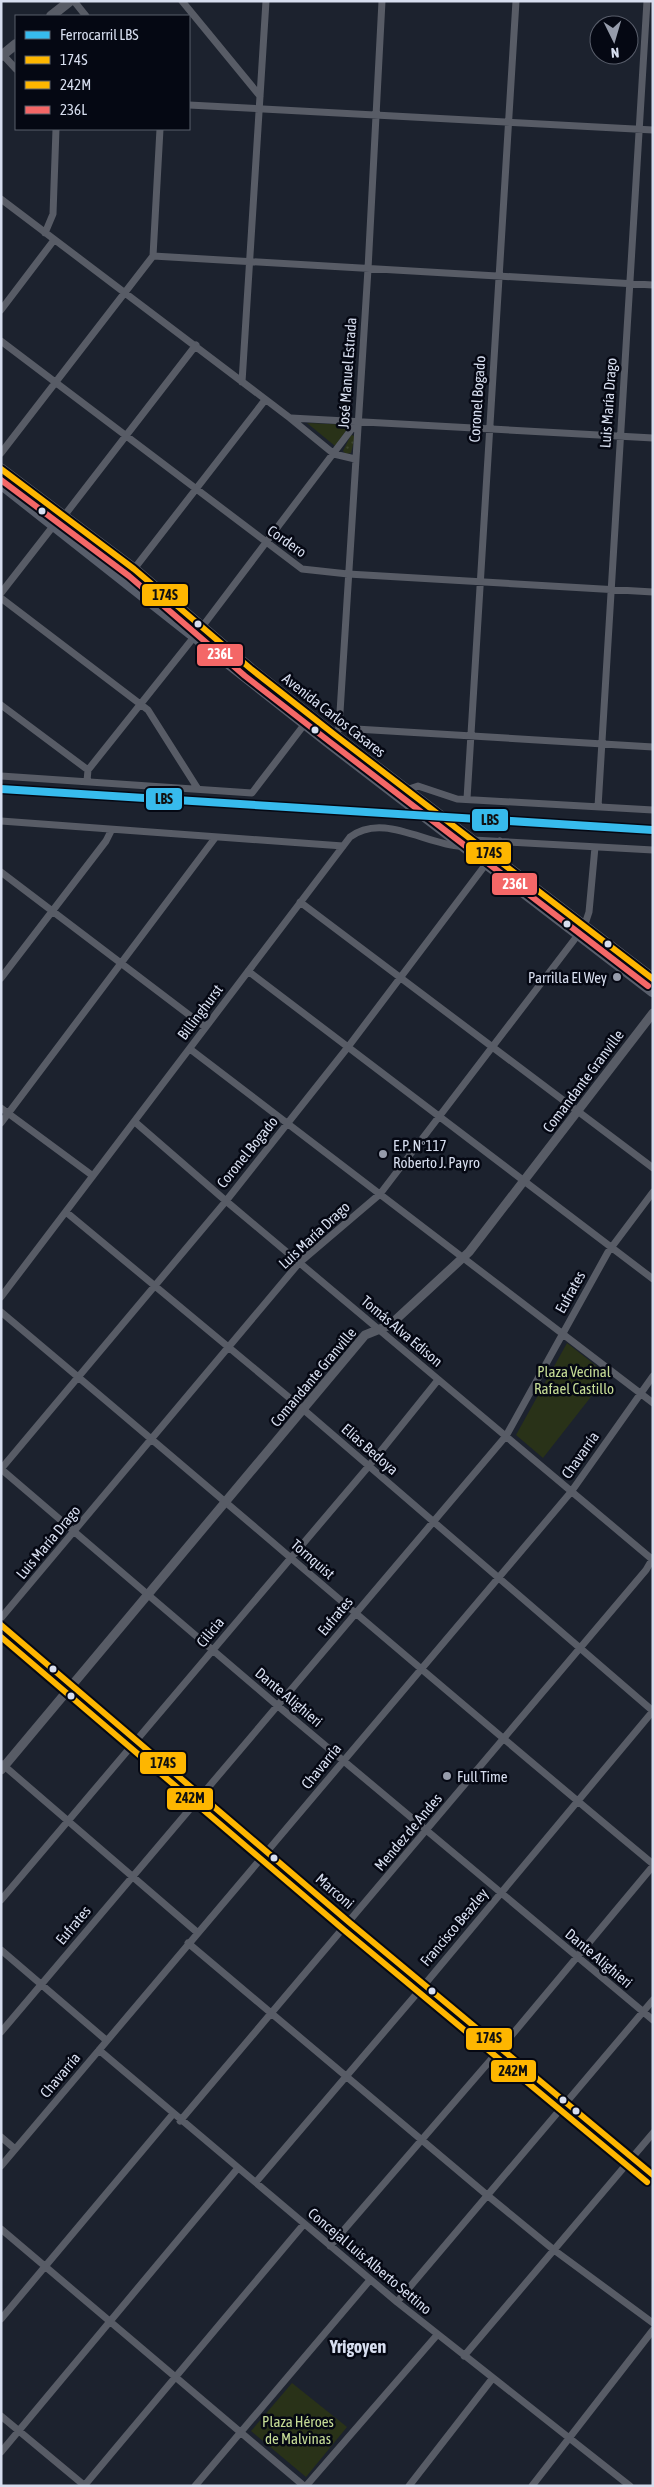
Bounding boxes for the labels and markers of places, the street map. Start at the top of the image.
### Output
unlabelled marker [37,506,47,516]
unlabelled marker [193,619,203,629]
unlabelled marker [310,725,320,735]
unlabelled marker [562,919,572,929]
unlabelled marker [603,939,613,949]
place label: Parrilla El Wey [528,969,607,986]
marker: Parrilla El Wey [611,971,623,983]
place label: E.P. Nº117 Roberto J. Payro [393,1137,480,1171]
marker: E.P. Nº117 Roberto J. Payro [377,1148,389,1160]
unlabelled marker [48,1664,58,1674]
unlabelled marker [66,1691,76,1701]
place label: Full Time [457,1768,508,1785]
marker: Full Time [441,1770,453,1782]
unlabelled marker [269,1853,279,1863]
unlabelled marker [427,1986,437,1996]
unlabelled marker [558,2095,568,2105]
unlabelled marker [571,2106,581,2116]

